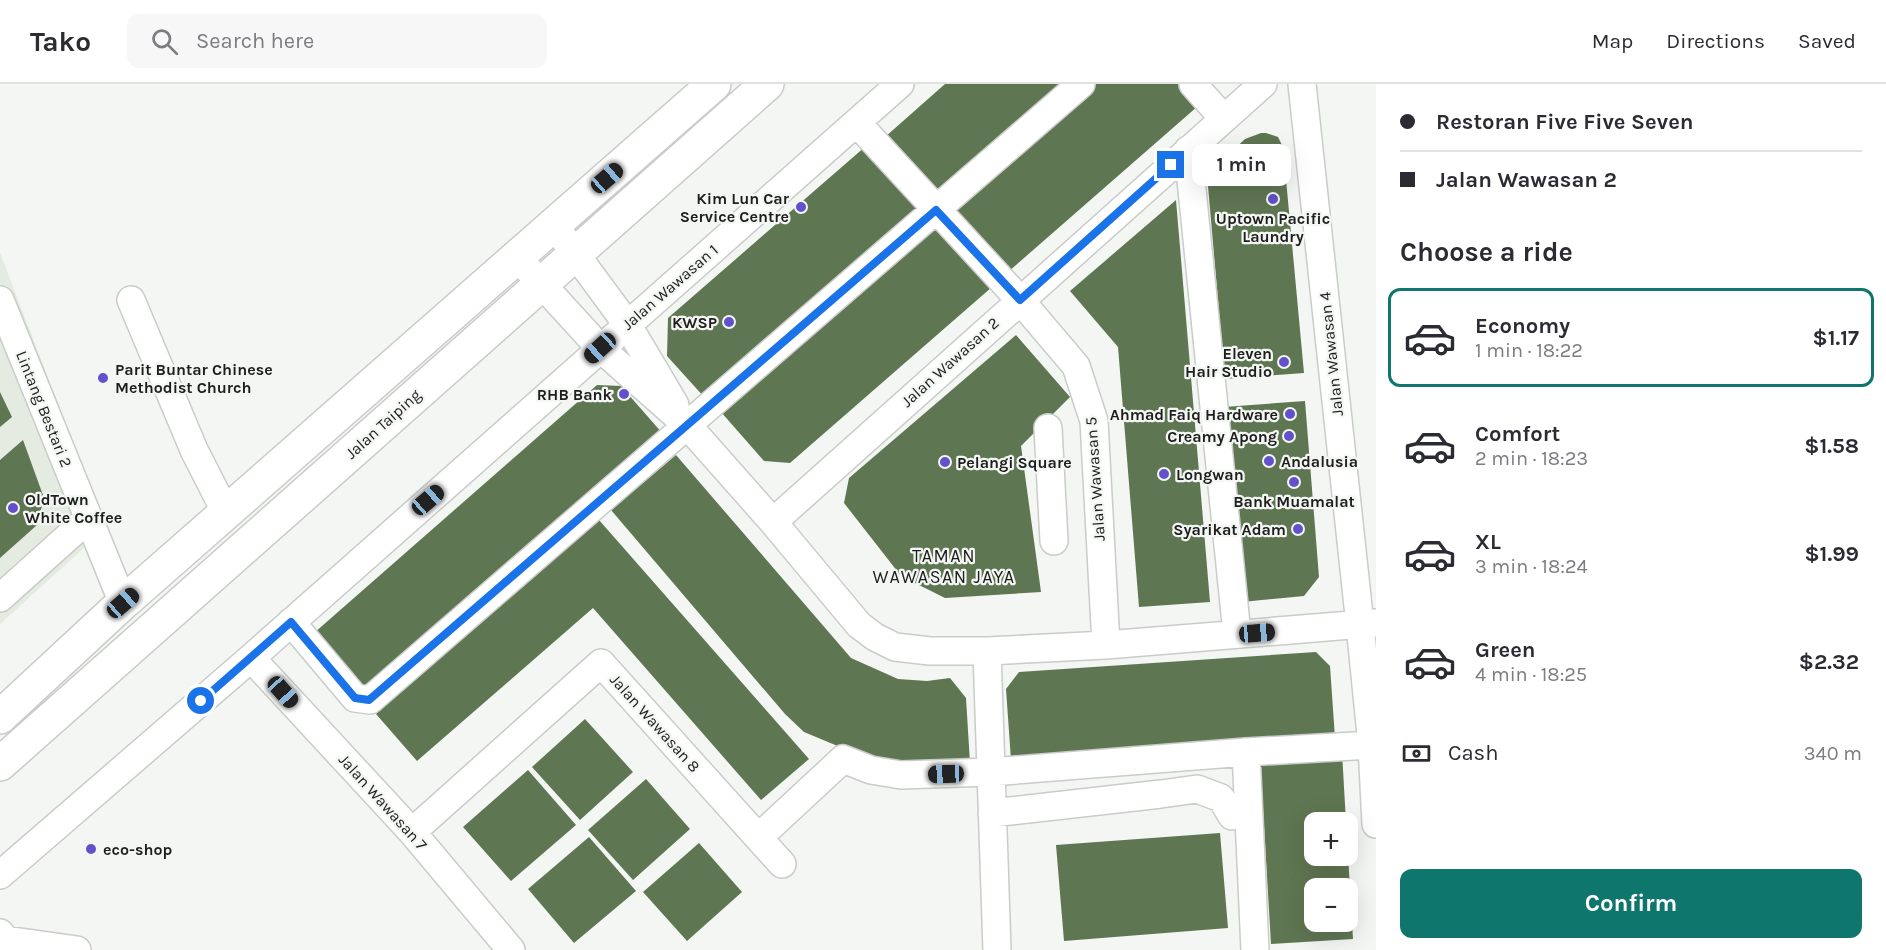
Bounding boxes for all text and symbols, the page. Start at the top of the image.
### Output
search box [127,14,547,68]
text: Tako [30,25,91,58]
icon: search [148,25,181,58]
text: Search here [196,28,314,54]
text: Map [1592,29,1633,53]
text: Directions [1666,29,1765,53]
text: Saved [1798,29,1856,53]
text: Restoran Five Five Seven [1436,109,1694,135]
callout: 1 min [1192,144,1291,186]
route end [1157,151,1184,178]
text: 1 min [1216,153,1267,176]
car [588,159,626,197]
text: Jalan Wawasan 2 [1436,167,1617,193]
place label: Kim Lun Car Service Centre [680,189,790,226]
marker: Uptown Pacific Laundry [1266,192,1280,206]
marker: Kim Lun Car Service Centre [794,200,808,214]
place label: Uptown Pacific Laundry [1216,209,1330,246]
text: Choose a ride [1400,236,1573,268]
street label: Jalan Wawasan 1 [618,240,722,334]
street label: Jalan Wawasan 4 [1315,291,1347,417]
icon: car [1403,311,1457,365]
place label: KWSP [672,313,717,332]
street label: Jalan Wawasan 2 [897,313,1003,411]
text: Economy [1475,313,1570,339]
marker: KWSP [722,315,736,329]
text: $1.17 [1812,325,1859,351]
car [581,329,619,367]
text: 1 min · 18:22 [1475,339,1583,362]
place label: Eleven Hair Studio [1185,344,1272,381]
street label: Lintang Bestari 2 [12,348,76,470]
marker: Eleven Hair Studio [1277,355,1291,369]
place label: Parit Buntar Chinese Methodist Church [115,360,273,397]
marker: Parit Buntar Chinese Methodist Church [96,371,110,385]
street label: Jalan Taiping [341,385,425,463]
place label: RHB Bank [537,385,613,404]
marker: RHB Bank [617,387,631,401]
place label: Ahmad Faiq Hardware [1110,405,1278,424]
marker: Ahmad Faiq Hardware [1283,407,1297,421]
street label: Jalan Wawasan 5 [1081,416,1109,542]
icon: car [1403,419,1457,473]
text: Comfort [1475,421,1560,447]
place label: Creamy Apong [1167,427,1277,446]
marker: Creamy Apong [1282,429,1296,443]
text: $1.58 [1804,433,1859,459]
text: 2 min · 18:23 [1475,447,1588,470]
place label: Andalusia [1281,452,1358,471]
place label: Pelangi Square [957,453,1072,472]
marker: Andalusia [1262,454,1276,468]
marker: Pelangi Square [938,455,952,469]
place label: Longwan [1176,465,1244,484]
marker: Longwan [1157,467,1171,481]
marker: Bank Muamalat [1287,475,1301,489]
car [409,481,447,519]
place label: OldTown White Coffee [25,490,122,527]
place label: Bank Muamalat [1233,492,1355,511]
marker: OldTown White Coffee [6,501,20,515]
place label: Syarikat Adam [1173,520,1286,539]
marker: Syarikat Adam [1291,522,1305,536]
icon: car [1403,527,1457,581]
text: XL [1475,529,1501,555]
text: $1.99 [1804,541,1859,567]
district label: TAMAN WAWASAN JAYA [872,545,1016,588]
text: 3 min · 18:24 [1475,555,1588,578]
car [104,584,142,622]
car [1238,622,1276,644]
icon: car [1403,635,1457,689]
text: Green [1475,637,1536,663]
text: $2.32 [1799,649,1859,675]
text: 4 min · 18:25 [1475,663,1587,686]
street label: Jalan Wawasan 8 [606,670,704,776]
car [264,673,302,711]
route start [187,687,214,714]
icon: cash [1400,737,1433,770]
text: Cash [1448,740,1498,766]
text: 340 m [1804,742,1862,765]
street label: Jalan Wawasan 7 [335,750,432,854]
car [928,764,964,784]
map controls [1304,812,1358,932]
button: + [1304,812,1358,866]
place label: eco-shop [103,840,172,859]
marker: eco-shop [84,842,98,856]
button: Confirm [1400,869,1862,938]
button: − [1304,878,1358,932]

